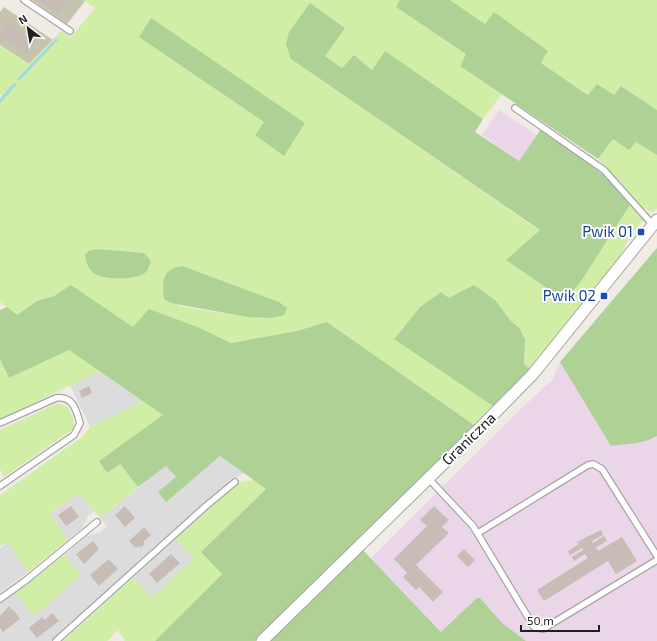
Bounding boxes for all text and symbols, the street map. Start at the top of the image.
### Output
north arrow [8,8,48,48]
text: N [16,11,29,27]
place label: Pwik 01 [582,222,633,240]
marker: Pwik 01 [636,227,646,237]
place label: Pwik 02 [543,286,596,304]
marker: Pwik 02 [599,291,609,301]
street label: Graniczna [438,408,499,468]
scale bar [521,607,599,633]
text: 50 m [527,613,554,627]

